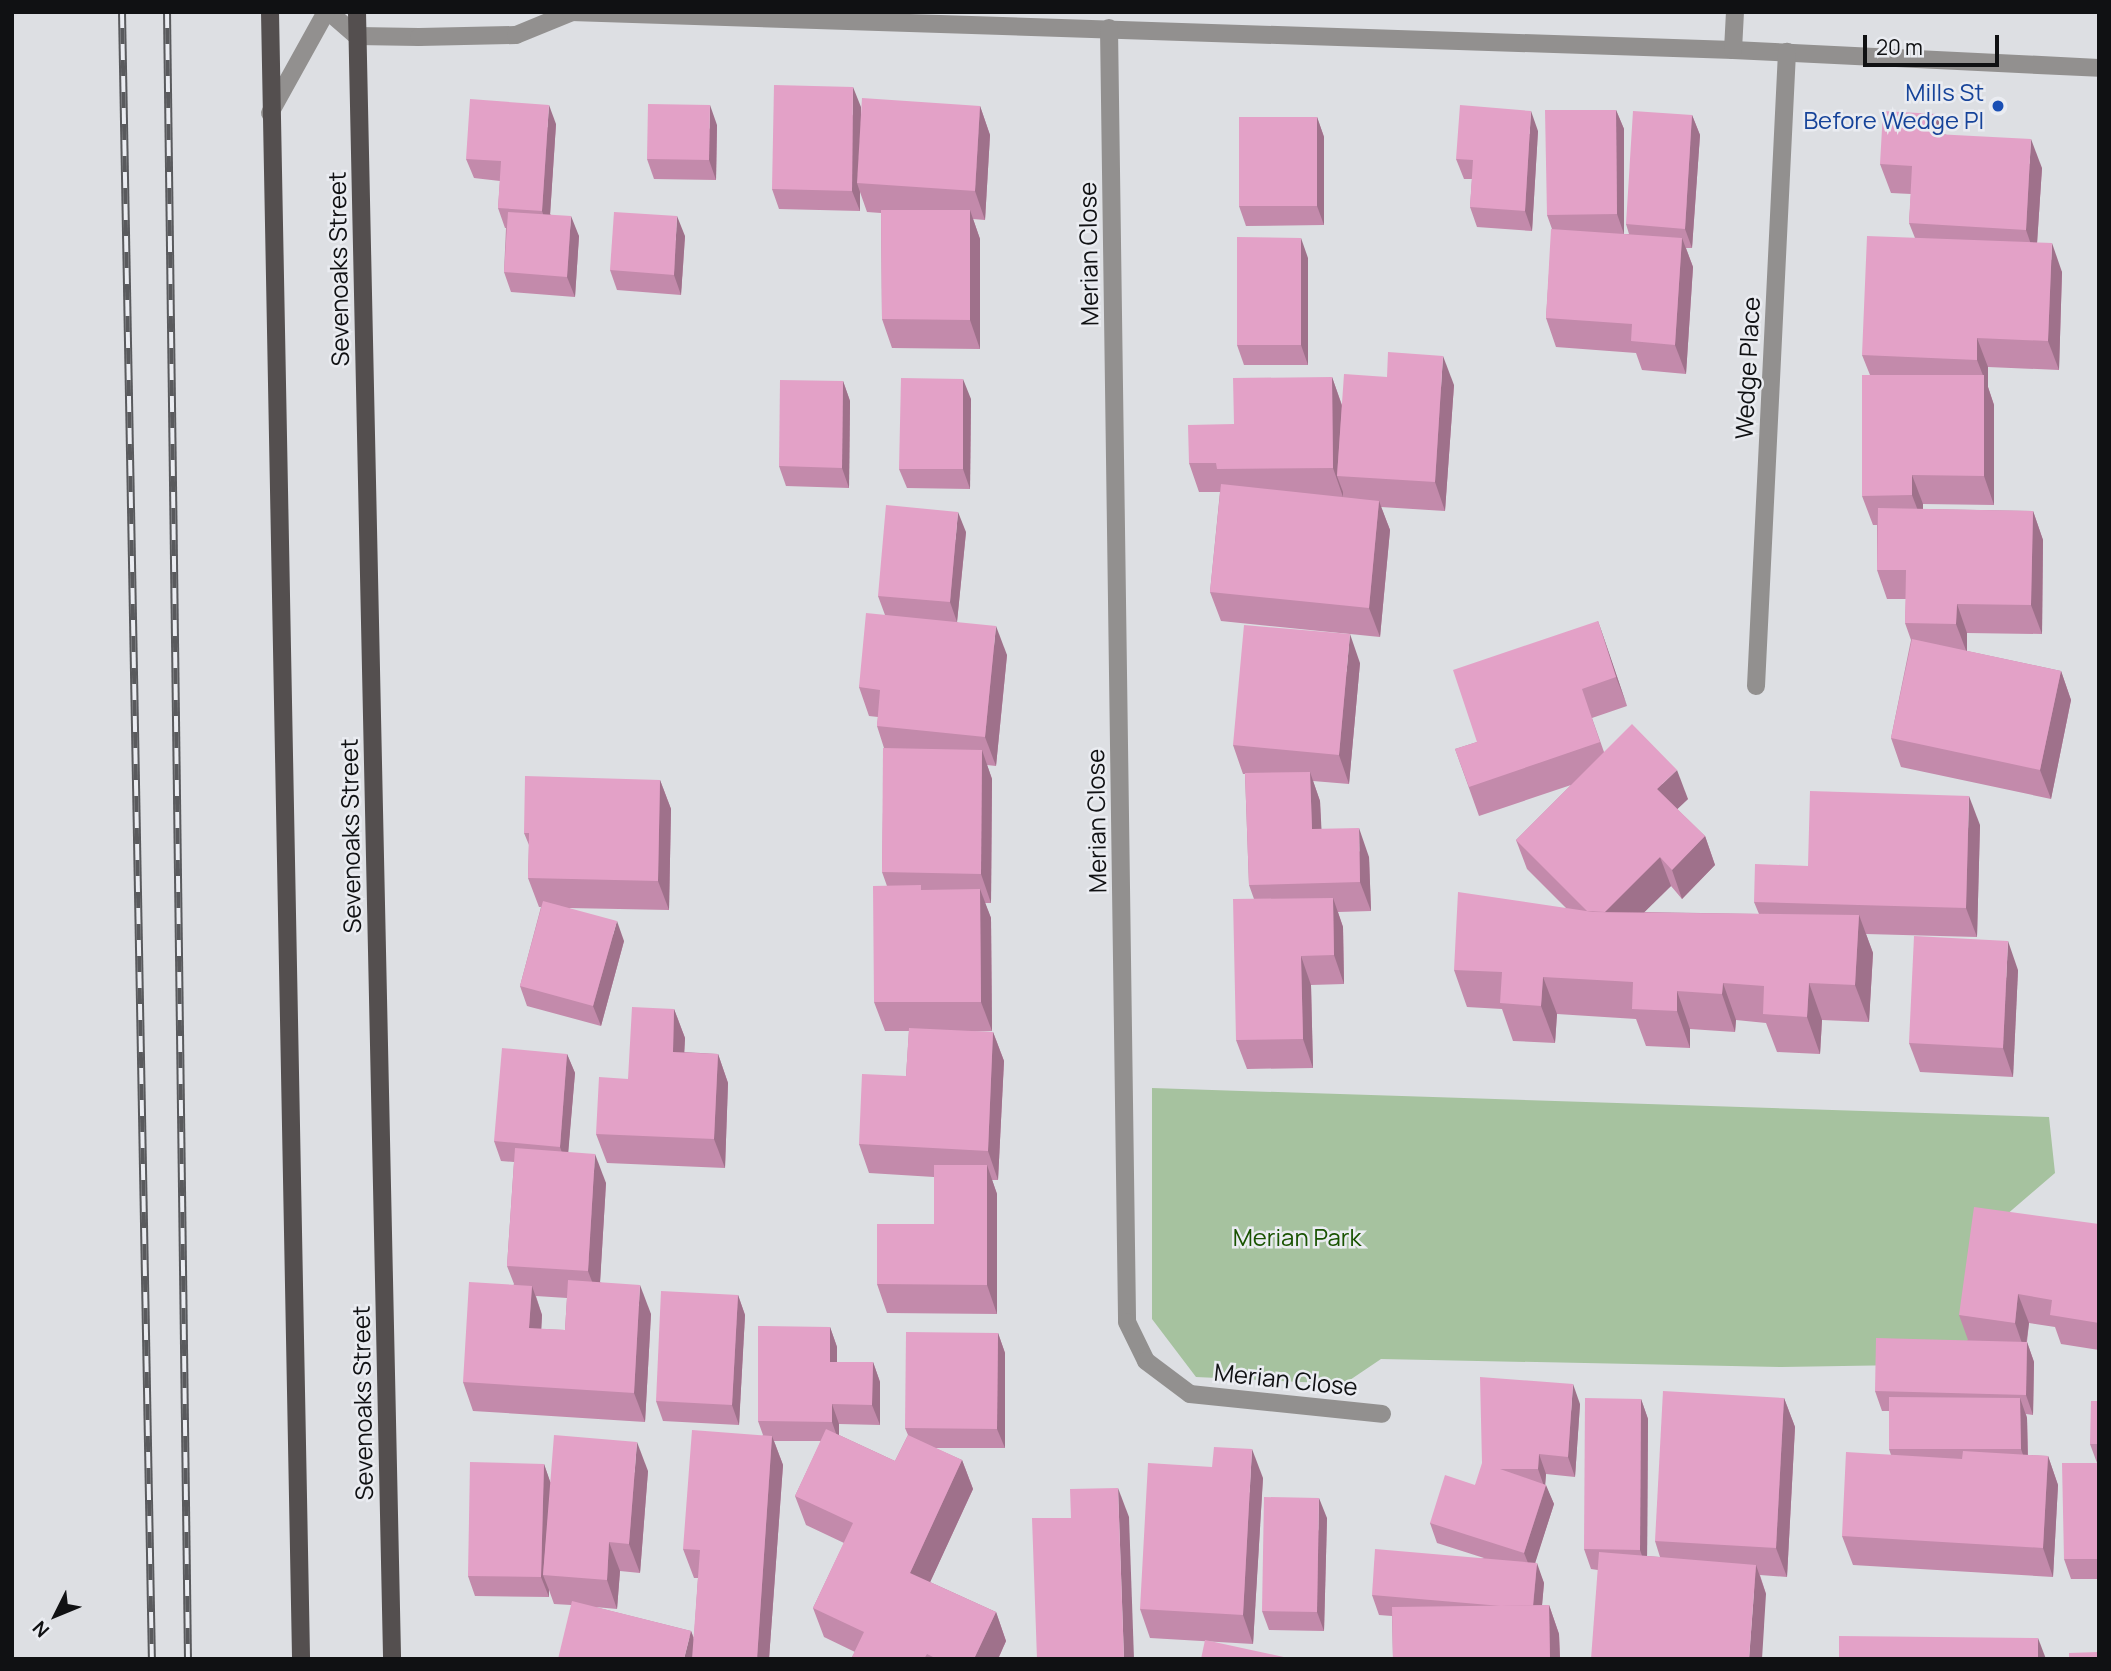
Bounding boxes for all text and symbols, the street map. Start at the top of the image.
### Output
scale bar [1866,21,2002,65]
text: 20 m [1876,33,1923,61]
place label: Mills St Before Wedge Pl [1803,78,1984,134]
marker: Mills St Before Wedge Pl [1990,98,2006,114]
street label: Sevenoaks Street [322,171,354,367]
street label: Merian Close [1072,182,1104,326]
street label: Wedge Place [1729,296,1765,440]
street label: Sevenoaks Street [334,738,366,934]
street label: Merian Close [1080,749,1112,893]
park label: Merian Park [1233,1223,1361,1251]
street label: Sevenoaks Street [346,1305,378,1501]
street label: Merian Close [1213,1357,1359,1401]
north arrow [21,1580,91,1650]
text: N [26,1615,55,1643]

